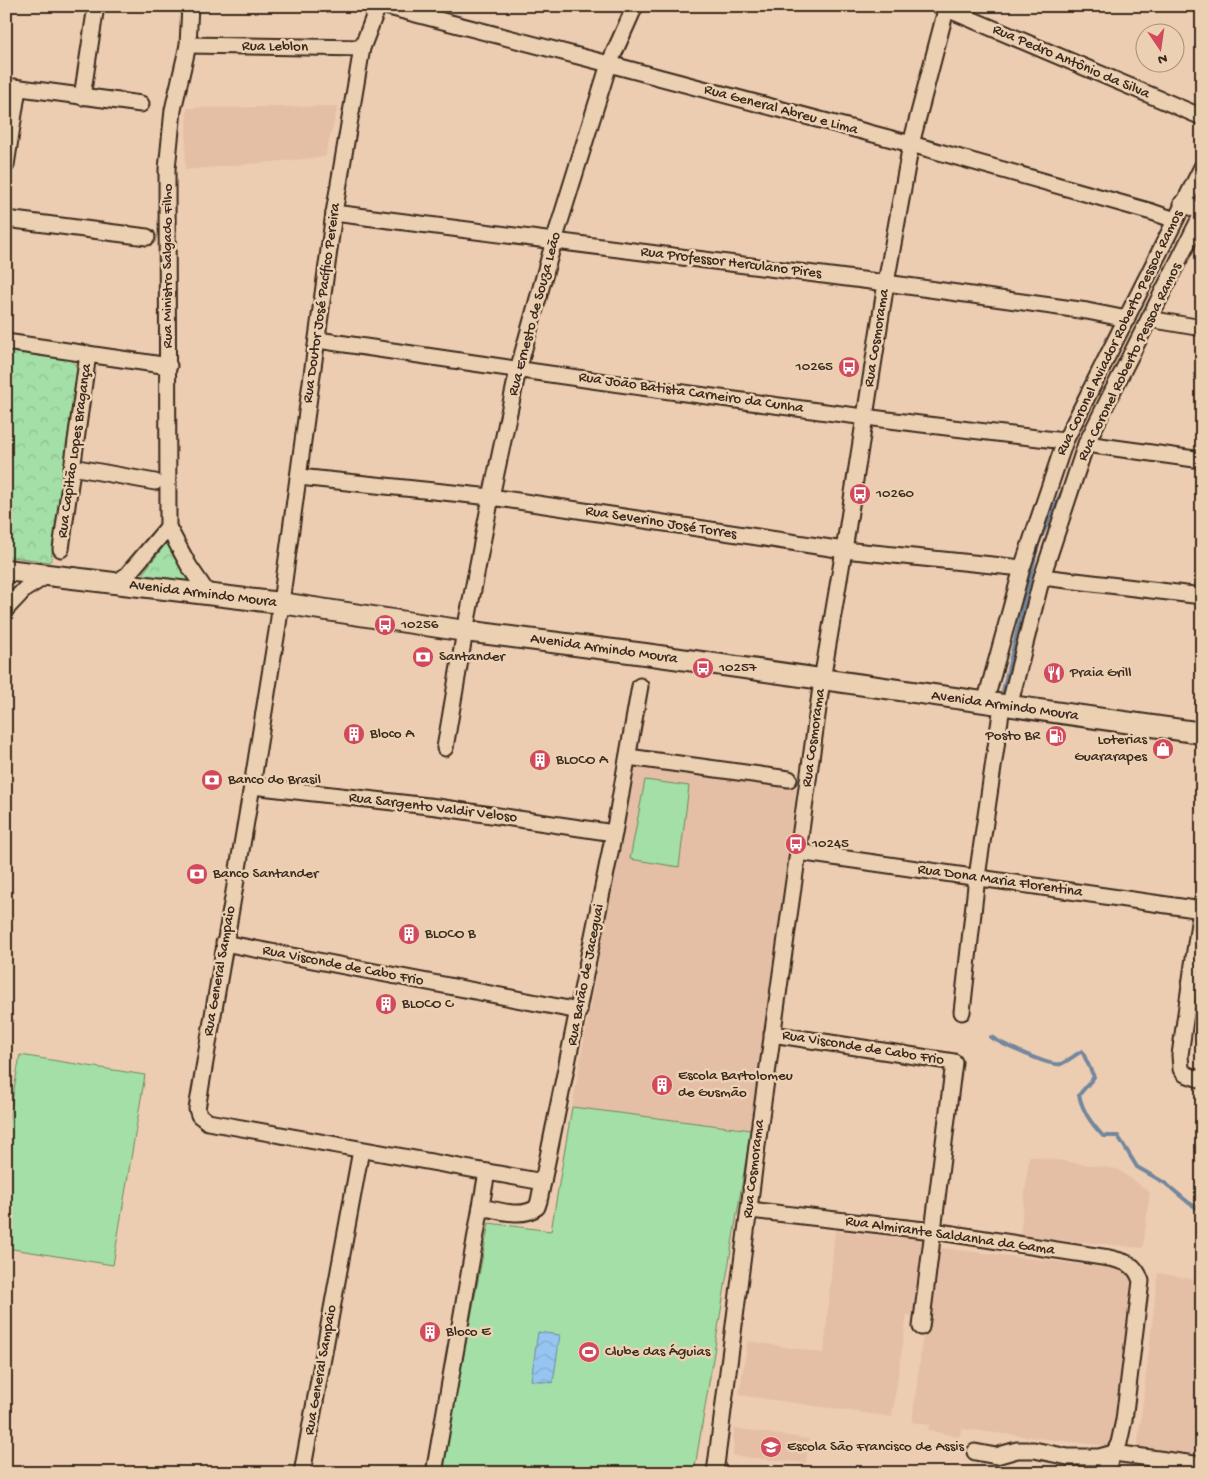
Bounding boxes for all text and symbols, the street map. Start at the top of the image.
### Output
street label: Rua Pedro Antônio da Silva [990,21,1153,104]
north arrow [1136,22,1186,72]
street label: Rua Leblon [242,37,308,57]
text: N [1156,49,1169,68]
street label: Rua General Abreu e Lima [702,81,861,139]
street label: Rua Ministro Salgado Filho [159,183,177,348]
street label: Rua Doutor José Pacífico Pereira [299,201,345,404]
street label: Rua Coronel Aviador Roberto Pessoa Ramos [1053,207,1188,459]
street label: Rua Ernesto de Souza Leão [504,230,566,398]
street label: Rua Professor Herculano Pires [640,243,823,283]
street label: Rua Coronel Roberto Pessoa Ramos [1074,259,1186,464]
street label: Rua Cosmorama [860,287,894,388]
bus stop icon: 10265 [837,355,861,379]
place label: 10265 [795,358,833,376]
street label: Rua Capitão Lopes Bragança [54,362,96,539]
street label: Rua João Batista Carneiro da Cunha [577,368,805,418]
bus stop icon: 10260 [848,482,872,506]
place label: 10260 [875,485,915,503]
street label: Rua Severino José Torres [584,502,738,544]
street label: Avenida Armindo Moura [128,576,278,612]
bus stop icon: 10256 [373,613,397,637]
place label: 10256 [400,616,439,634]
street label: Avenida Armindo Moura [529,630,679,668]
bank icon: Santander [411,645,435,669]
place label: Santander [439,648,507,666]
bus stop icon: 10257 [691,656,715,680]
place label: 10257 [718,659,758,677]
restaurant icon: Praia Grill [1042,661,1066,685]
place label: Praia Grill [1069,664,1132,682]
street label: Rua Cosmorama [798,687,830,788]
street label: Avenida Armindo Moura [930,687,1080,725]
building icon: Bloco A [342,722,366,746]
fuel station icon: Posto BR [1044,724,1068,748]
place label: Bloco A [369,725,415,743]
place label: Posto BR [984,727,1041,745]
place label: Loterias Guararapes [1074,731,1147,766]
shop icon: Loterias Guararapes [1151,737,1175,761]
building icon: BLOCO A [528,748,552,772]
place label: BLOCO A [555,751,609,769]
bank icon: Banco do Brasil [200,768,224,792]
place label: Banco do Brasil [227,771,321,789]
street label: Rua Sargento Valdir Veloso [348,789,518,827]
bus stop icon: 10245 [784,832,808,856]
place label: 10245 [811,835,849,853]
street label: Rua Dona Maria Florentina [916,861,1084,902]
bank icon: Banco Santander [185,862,209,886]
place label: Banco Santander [212,865,320,883]
street label: Rua Barão de Jaceguai [563,903,609,1047]
street label: Rua General Sampaio [200,904,240,1038]
building icon: BLOCO B [397,922,421,946]
place label: BLOCO B [424,925,476,943]
street label: Rua Visconde de Cabo Frio [261,942,425,991]
building icon: BLOCO C [374,992,398,1016]
place label: BLOCO C [401,995,454,1013]
street label: Rua Visconde de Cabo Frio [781,1026,946,1070]
place label: Escola Bartolomeu de Gusmão [678,1067,793,1102]
building icon: Escola Bartolomeu de Gusmão [650,1073,674,1097]
street label: Rua Cosmorama [739,1118,769,1219]
street label: Rua Almirante Saldanha da Gama [844,1212,1056,1260]
street label: Rua General Sampaio [301,1303,341,1437]
building icon: Bloco E [418,1320,442,1344]
place label: Bloco E [445,1323,491,1341]
sports icon: Clube das Águias [577,1340,601,1364]
place label: Clube das Águias [605,1343,711,1361]
school or university icon: Escola São Francisco de Assis [759,1435,783,1459]
place label: Escola São Francisco de Assis [787,1438,965,1456]

